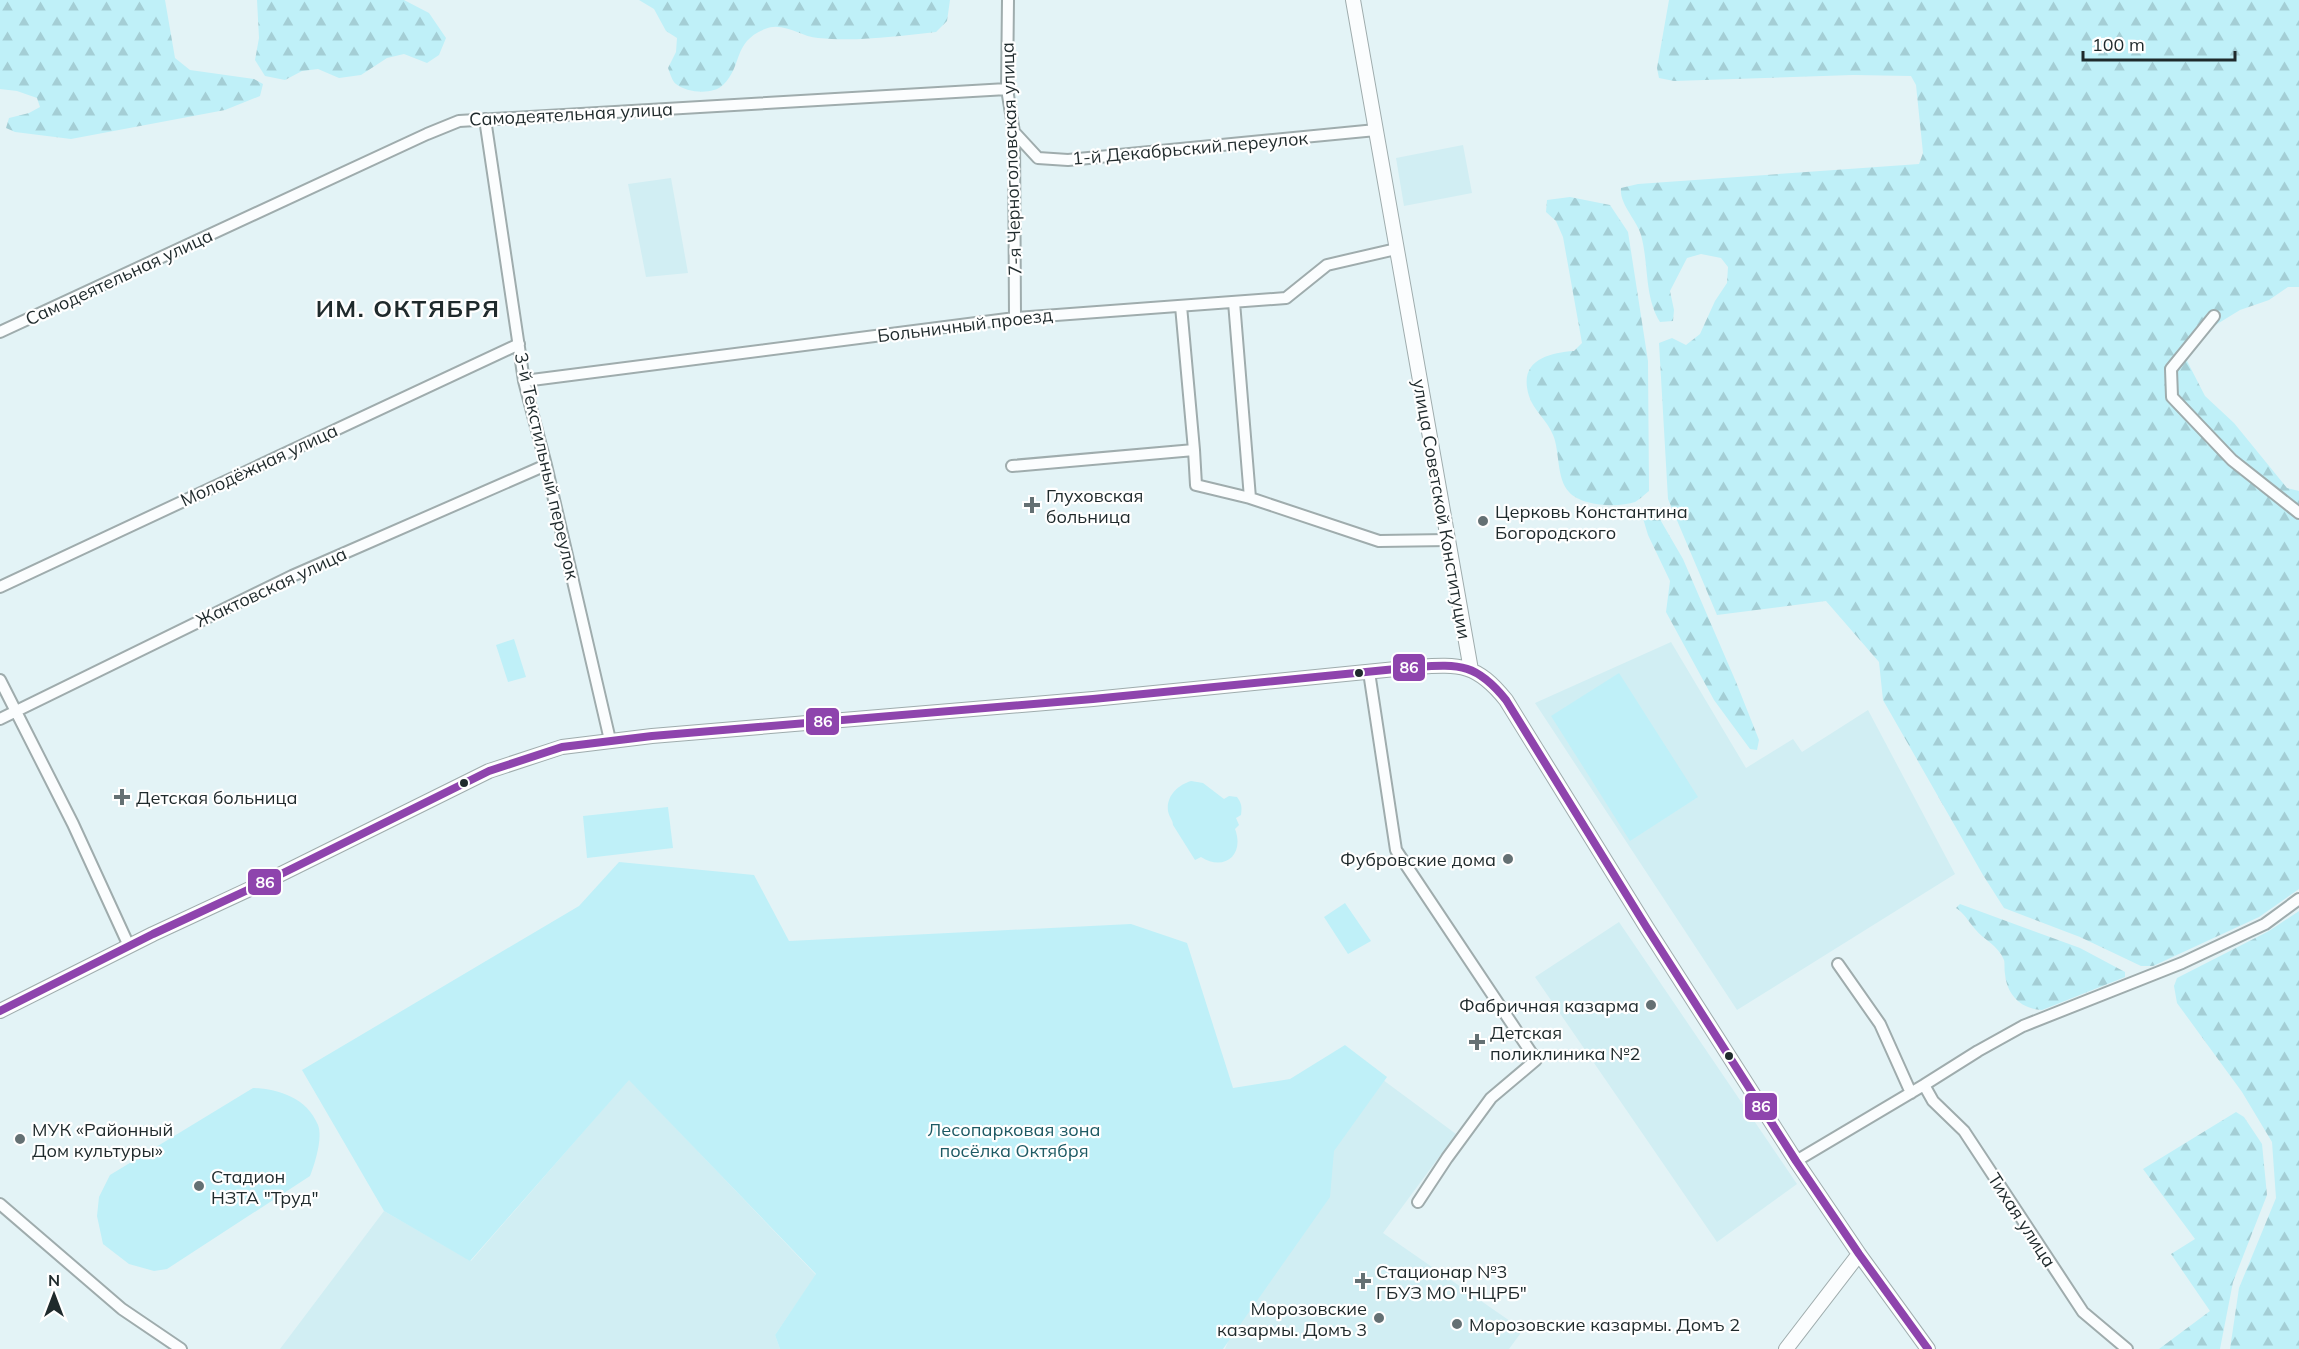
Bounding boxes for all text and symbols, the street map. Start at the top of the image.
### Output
scale bar [2083,24,2234,62]
text: 100 m [2092,33,2145,56]
street label: 7-я Черноголовская улица [995,42,1027,276]
street label: Самодеятельная улица [469,97,673,131]
street label: 1-й Декабрьский переулок [1071,126,1309,170]
street label: Самодеятельная улица [22,224,216,330]
district label: ИМ. ОКТЯБРЯ [316,293,500,323]
street label: Больничный проезд [876,303,1054,347]
street label: 3-й Текстильный переулок [510,350,584,582]
street label: улица Советской Конституции [1408,377,1476,641]
street label: Молодёжная улица [177,418,341,512]
place label: Глуховская больница [1046,484,1143,528]
marker: Глуховская больница [1023,496,1041,514]
place label: Церковь Константина Богородского [1495,500,1688,544]
marker: Церковь Константина Богородского [1476,514,1490,528]
street label: Жактовская улица [192,542,350,632]
line badge: 86 [1392,653,1426,682]
text: 86 [1399,657,1419,677]
unlabelled marker [1353,667,1365,679]
line badge: 86 [805,707,840,736]
text: 86 [813,711,833,731]
unlabelled marker [458,777,470,789]
place label: Детская больница [136,786,298,809]
marker: Детская больница [113,788,131,806]
place label: Фубровские дома [1340,848,1496,871]
marker: Фубровские дома [1501,852,1515,866]
line badge: 86 [247,868,282,896]
text: 86 [255,872,275,892]
place label: Фабричная казарма [1459,994,1639,1017]
marker: Фабричная казарма [1644,998,1658,1012]
place label: Детская поликлиника №2 [1490,1021,1640,1065]
marker: Детская поликлиника №2 [1468,1033,1486,1051]
unlabelled marker [1723,1050,1735,1062]
line badge: 86 [1744,1092,1778,1121]
text: 86 [1751,1096,1771,1116]
place label: МУК «Районный Дом культуры» [32,1118,173,1162]
park label: Лесопарковая зона посёлка Октября [928,1118,1101,1162]
marker: МУК «Районный Дом культуры» [13,1132,27,1146]
place label: Стадион НЗТА "Труд" [211,1165,319,1209]
street label: Тихая улица [1983,1168,2061,1272]
marker: Стадион НЗТА "Труд" [192,1179,206,1193]
place label: Стационар №3 ГБУЗ МО "НЦРБ" [1376,1260,1527,1304]
north arrow [24,1265,84,1325]
text: N [48,1270,60,1290]
marker: Стационар №3 ГБУЗ МО "НЦРБ" [1354,1272,1372,1290]
place label: Морозовские казармы. Домъ 3 [1217,1297,1367,1341]
marker: Морозовские казармы. Домъ 3 [1372,1311,1386,1325]
place label: Морозовские казармы. Домъ 2 [1469,1313,1740,1336]
marker: Морозовские казармы. Домъ 2 [1450,1317,1464,1331]

